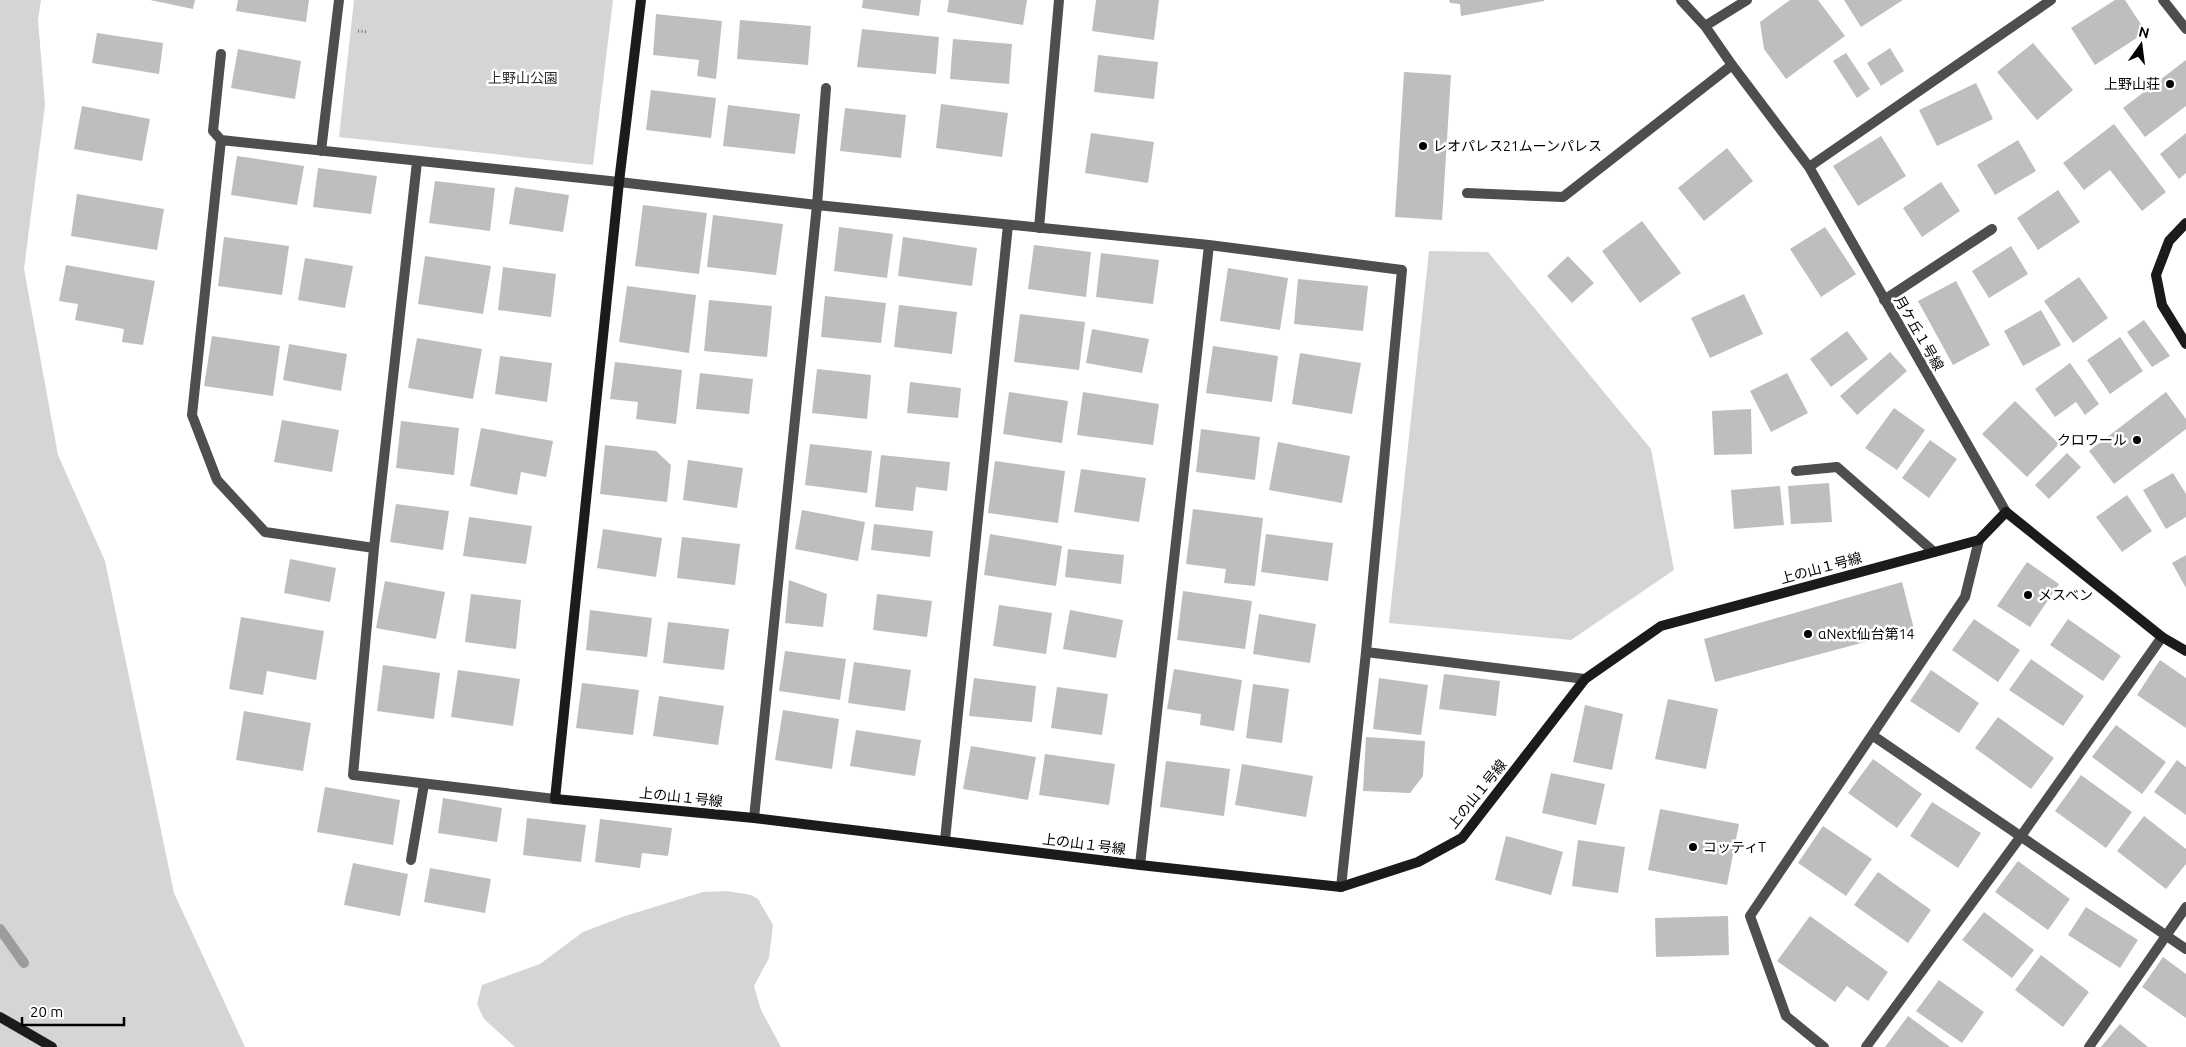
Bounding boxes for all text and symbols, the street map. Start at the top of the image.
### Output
north arrow [2116,20,2166,70]
text: N [2137,23,2151,41]
park label: 上野山公園 [488,70,558,86]
place label: 上野山荘 [2104,76,2160,92]
marker: 上野山荘 [2164,78,2176,90]
place label: レオパレス21ムーンパレス [1433,138,1602,154]
marker: レオパレス21ムーンパレス [1417,140,1429,152]
street label: 月ケ丘１号線 [1891,293,1947,373]
place label: クロワール [2057,432,2127,448]
marker: クロワール [2131,434,2143,446]
street label: 上の山１号線 [1778,549,1864,587]
place label: メスベン [2038,587,2093,603]
marker: メスベン [2022,589,2034,601]
place label: αNext仙台第14 [1818,626,1915,642]
marker: αNext仙台第14 [1802,628,1814,640]
street label: 上の山１号線 [1444,756,1510,832]
street label: 上の山１号線 [638,785,724,809]
street label: 上の山１号線 [1041,831,1127,857]
place label: コッティT [1703,839,1766,855]
marker: コッティT [1687,841,1699,853]
scale bar [22,994,125,1026]
text: 20 m [30,1003,63,1020]

